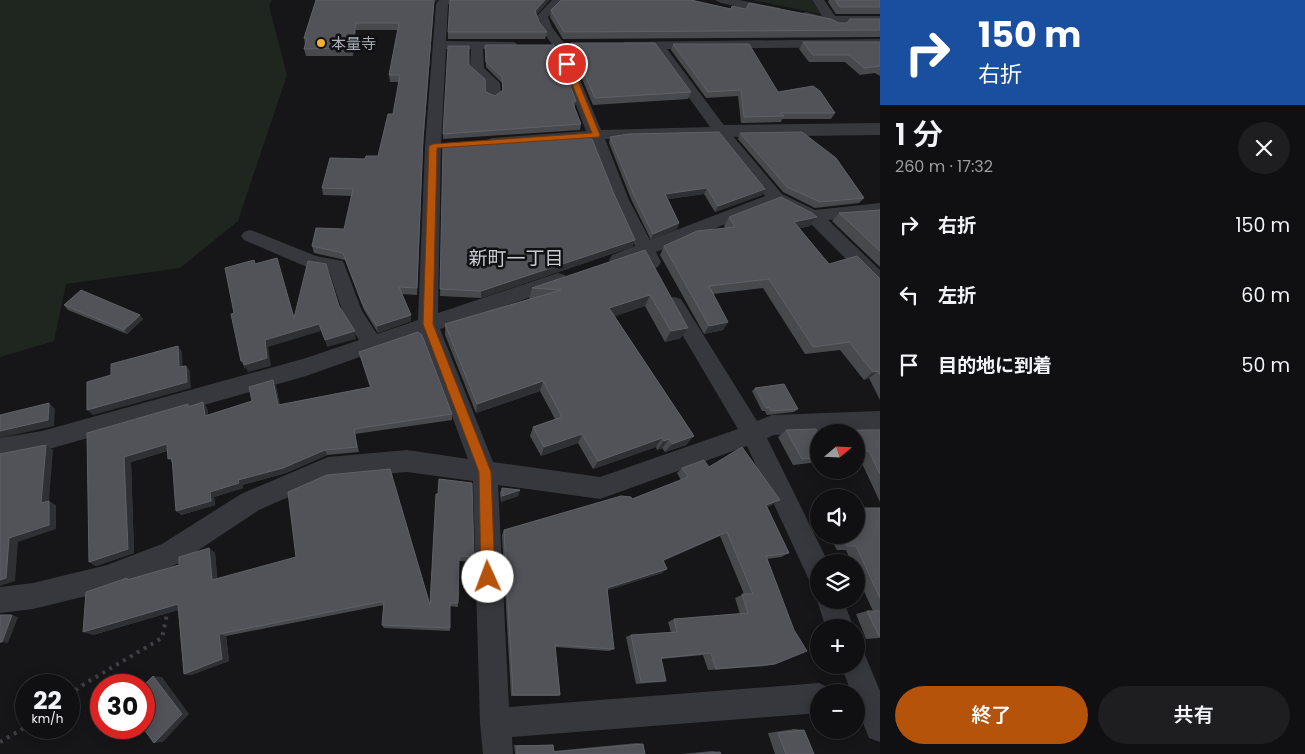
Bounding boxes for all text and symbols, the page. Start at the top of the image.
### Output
text: 150 m [978,10,1081,59]
icon: right [895,20,960,85]
place label: 本量寺 [331,33,376,54]
marker: 本量寺 [315,37,327,49]
pin [546,43,588,85]
icon: arrive [553,50,581,78]
text: 右折 [978,59,1022,90]
text: 1 分 [895,113,943,156]
button: close [1238,122,1290,174]
text: 260 m · 17:32 [895,155,993,178]
icon: right [895,211,923,239]
text: 右折 [938,212,976,239]
text: 150 m [1235,212,1290,239]
district label: 新町一丁目 [468,245,564,272]
icon: left [895,281,923,309]
text: 左折 [938,282,976,309]
text: 60 m [1241,282,1290,309]
icon: arrive [895,351,923,379]
text: 目的地に到着 [938,352,1052,379]
text: 50 m [1241,352,1290,379]
north arrow [810,424,865,479]
map controls [810,424,865,739]
button: sound [810,489,865,544]
position arrow [461,550,513,602]
button: layers [810,554,865,609]
button: + [810,619,865,674]
speed limit sign: 30 [90,674,155,739]
text: 22 [33,683,62,718]
button: − [810,684,865,739]
button: 終了 [895,686,1088,744]
button: 共有 [1098,686,1290,744]
text: km/h [32,710,63,727]

